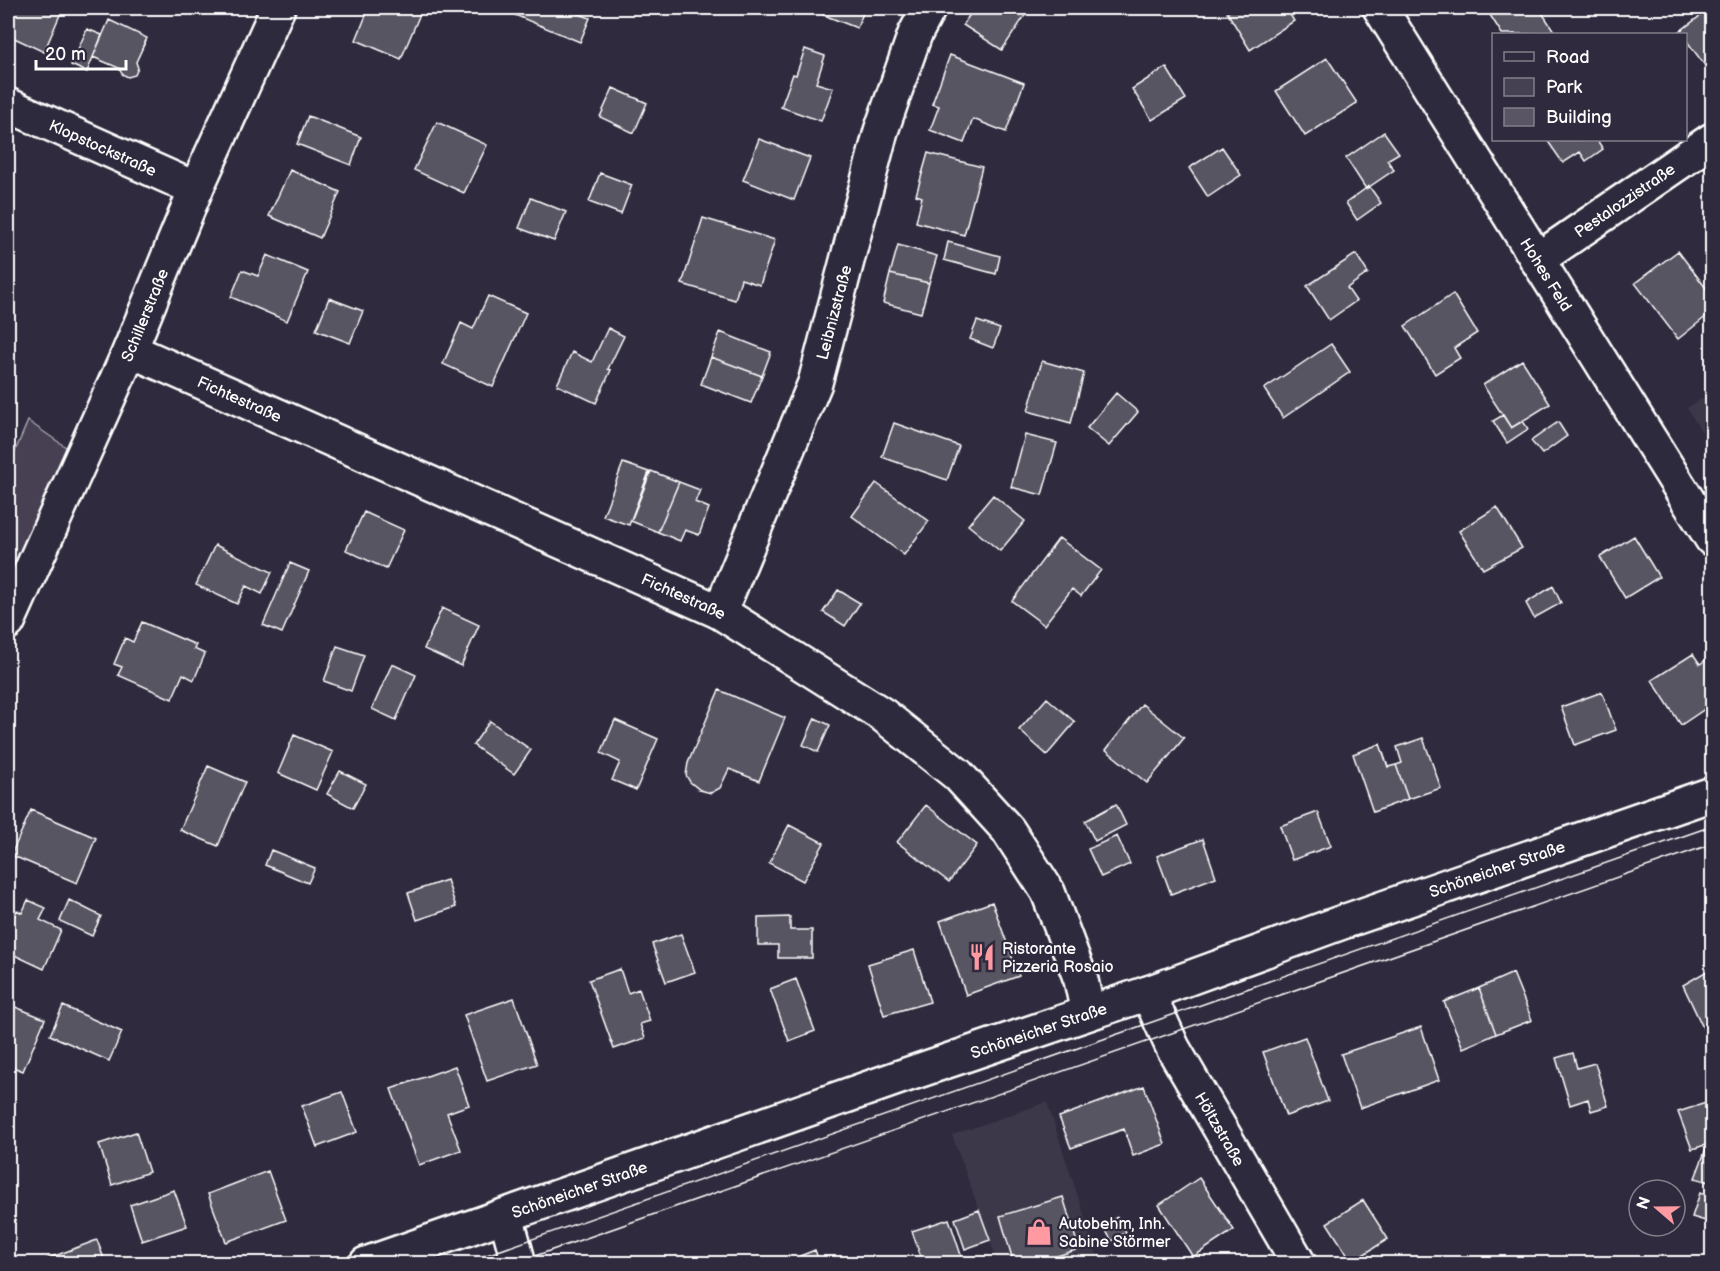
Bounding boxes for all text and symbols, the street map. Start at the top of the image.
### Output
scale bar [36,33,126,71]
legend [1492,33,1687,141]
text: 20 m [45,44,86,65]
text: Road [1546,47,1590,68]
text: Park [1546,77,1582,98]
text: Building [1546,107,1612,128]
street label: Klopstockstraße [46,117,160,181]
street label: Pestalozzistraße [1571,160,1680,242]
street label: Hohes Feld [1515,235,1575,315]
street label: Leibnizstraße [813,263,857,362]
street label: Schillerstraße [118,266,174,365]
street label: Fichtestraße [194,373,285,427]
street label: Fichtestraße [638,570,729,625]
street label: Schöneicher Straße [1427,838,1568,902]
place label: Ristorante Pizzeria Rosaio [1002,940,1114,977]
restaurant icon: Ristorante Pizzeria Rosaio [967,942,997,972]
street label: Schöneicher Straße [968,999,1110,1063]
street label: Höltzstraße [1190,1089,1248,1171]
street label: Schöneicher Straße [509,1158,651,1223]
north arrow [1627,1178,1687,1238]
text: N [1633,1194,1655,1212]
place label: Autobehm, Inh. Sabine Störmer [1059,1215,1171,1252]
shop icon: Autobehm, Inh. Sabine Störmer [1024,1217,1054,1247]

